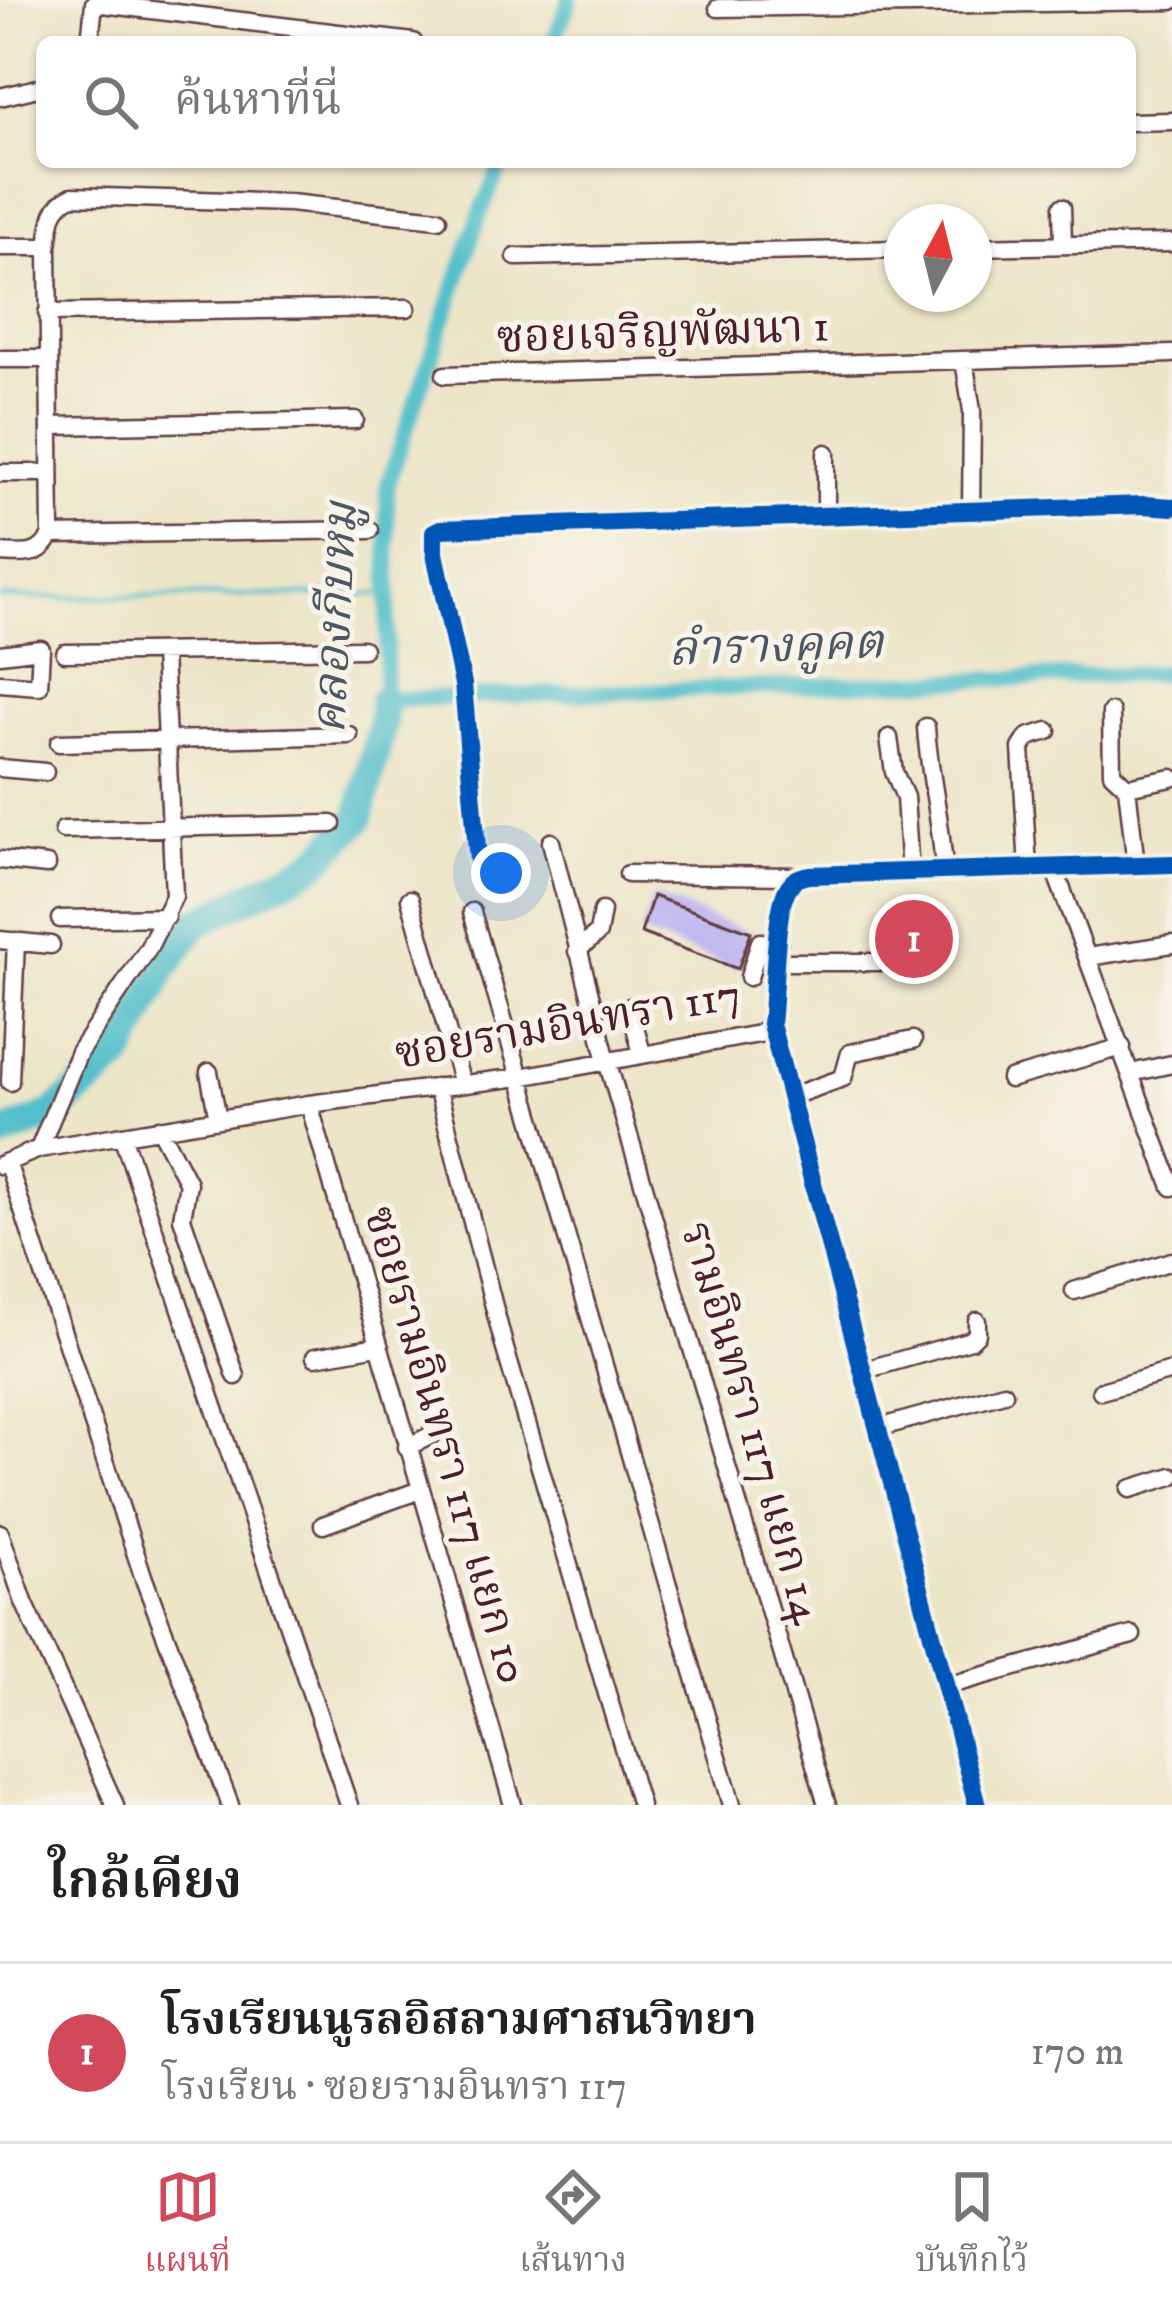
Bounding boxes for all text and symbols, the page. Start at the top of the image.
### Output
search box [36,36,1136,168]
icon: search [78,69,144,135]
text: ค้นหาที่นี่ [174,73,342,129]
north arrow [884,204,992,312]
street label: ซอยเจริญพัฒนา 1 [496,299,830,367]
water label: คลองกีบหมู [300,498,372,735]
water label: ลำรางคูคต [667,613,886,681]
your location [471,843,531,903]
pin: 1 [875,894,953,984]
street label: ซอยรามอินทรา 117 [391,967,745,1083]
street label: ซอยรามอินทรา 117 แยก 10 [350,1200,540,1690]
street label: รามอินทรา 117 แยก 14 [667,1216,835,1631]
text: ใกล้เคียง [48,1850,242,1914]
text: โรงเรียนนูรลอิสลามศาสนวิทยา [162,1993,757,2049]
text: 1 [80,2028,94,2077]
text: 170 m [1030,2028,1124,2077]
text: โรงเรียน · ซอยรามอินทรา 117 [162,2063,627,2112]
tab: แผนที่ [144,2164,231,2289]
tab: เส้นทาง [519,2164,627,2289]
tab: บันทึกไว้ [915,2164,1028,2289]

